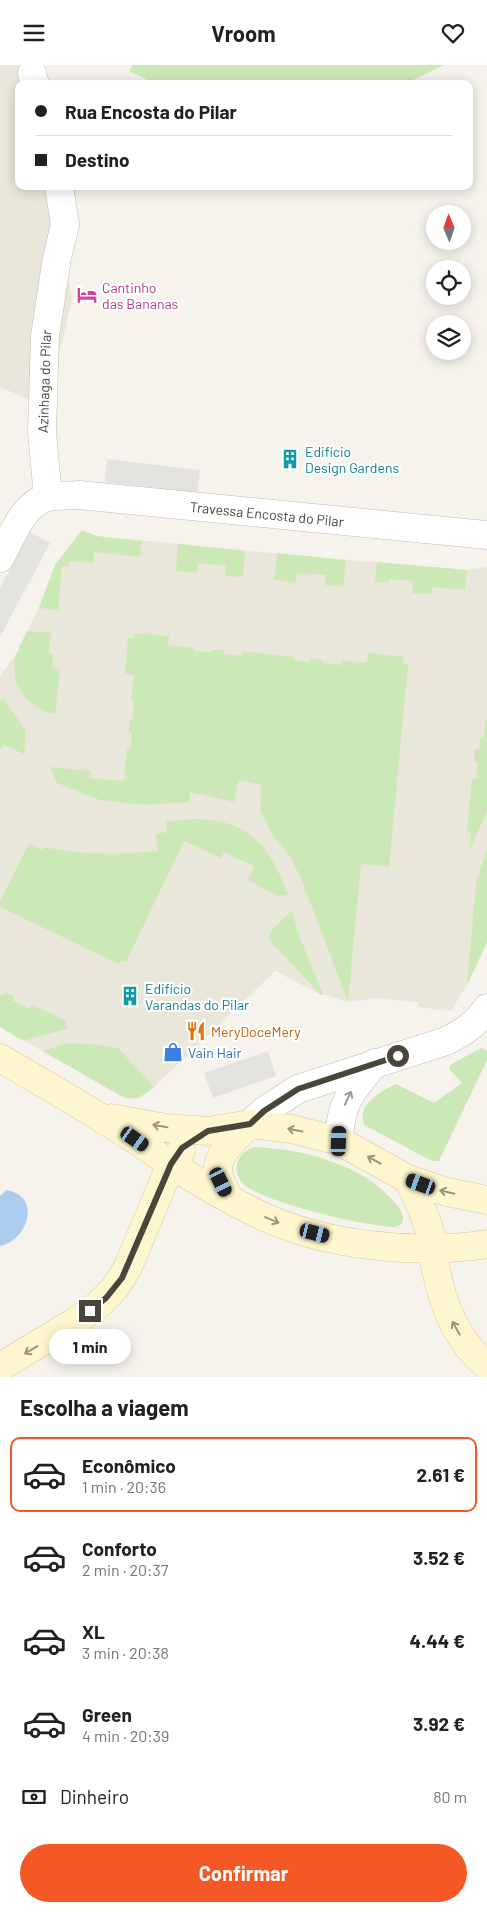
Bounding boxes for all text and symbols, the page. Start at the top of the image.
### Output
icon: menu [20,19,48,47]
icon: heart [439,19,467,47]
text: Vroom [211,20,276,46]
text: Rua Encosta do Pilar [65,100,237,123]
text: Destino [65,148,130,171]
north arrow [426,205,471,250]
map controls [426,205,471,360]
button: locate [426,260,471,305]
place label: Cantinho das Bananas [102,279,179,312]
hotel icon: Cantinho das Bananas [76,284,98,306]
button: layers [426,315,471,360]
street label: Azinhaga do Pilar [33,328,54,433]
place label: Edifício Design Gardens [305,443,399,476]
building icon: Edifício Design Gardens [279,448,301,470]
street label: Travessa Encosta do Pilar [189,497,345,529]
place label: Edifício Varandas do Pilar [145,980,249,1013]
building icon: Edifício Varandas do Pilar [119,985,141,1007]
restaurant icon: MeryDoceMery [185,1020,207,1042]
place label: MeryDoceMery [211,1023,301,1040]
shop icon: Vain Hair [162,1041,184,1063]
place label: Vain Hair [188,1044,242,1061]
route start [387,1045,409,1067]
one-way arrow [344,1091,353,1106]
one-way arrow [152,1121,168,1131]
car [118,1124,151,1154]
one-way arrow [287,1125,303,1134]
car [330,1126,347,1156]
one-way arrow [366,1155,381,1165]
car [207,1165,234,1199]
car [404,1172,437,1196]
one-way arrow [440,1187,456,1196]
one-way arrow [264,1216,280,1225]
car [298,1222,331,1244]
route end [79,1300,101,1322]
one-way arrow [451,1322,461,1336]
callout: 1 min [49,1329,131,1363]
text: 1 min [72,1337,108,1356]
one-way arrow [24,1345,38,1355]
text: Escolha a viagem [20,1394,189,1420]
icon: car [22,1452,67,1497]
text: Econômico [82,1454,176,1477]
text: 2.61 € [417,1463,465,1486]
text: 1 min · 20:36 [82,1477,166,1496]
icon: car [22,1535,67,1580]
text: Conforto [82,1537,157,1560]
text: 3.52 € [413,1546,465,1569]
text: 2 min · 20:37 [82,1560,168,1579]
icon: car [22,1618,67,1663]
text: XL [82,1620,105,1643]
text: 4.44 € [410,1629,465,1652]
text: 3 min · 20:38 [82,1643,169,1662]
icon: car [22,1701,67,1746]
text: Green [82,1703,132,1726]
text: 3.92 € [413,1712,465,1735]
text: 4 min · 20:39 [82,1726,169,1745]
icon: cash [20,1783,48,1811]
text: Dinheiro [60,1785,129,1808]
text: 80 m [433,1787,467,1806]
button: Confirmar [20,1844,467,1902]

